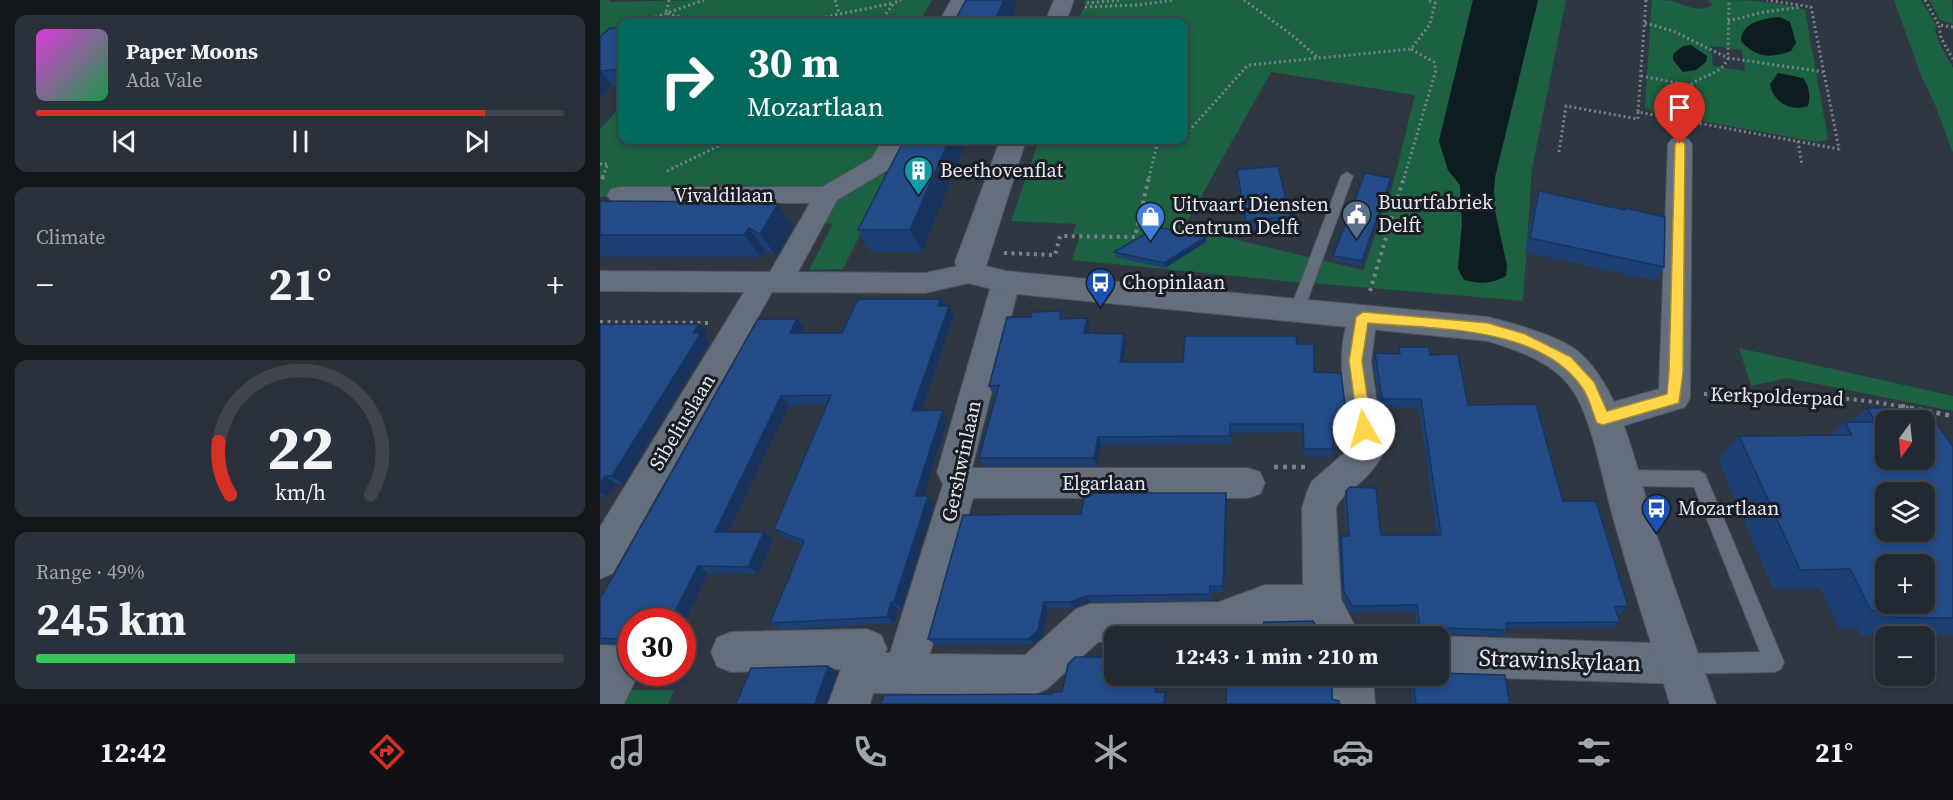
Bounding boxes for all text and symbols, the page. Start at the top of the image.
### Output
text: 30 m [747,33,840,91]
text: Paper Moons [126,36,258,66]
icon: right [648,42,726,120]
text: Ada Vale [126,66,202,94]
pin [1654,82,1705,144]
text: Mozartlaan [747,88,884,125]
icon: arrive [1663,91,1696,124]
icon: previous [108,125,141,158]
icon: pause [284,125,317,158]
icon: next [460,125,493,158]
building icon: Beethovenflat [903,154,935,196]
place label: Beethovenflat [940,156,1064,184]
street label: Vivaldilaan [674,181,774,209]
place label: Buurtfabriek Delft [1378,188,1493,239]
place label: Uitvaart Diensten Centrum Delft [1172,190,1329,241]
public building icon: Buurtfabriek Delft [1341,198,1373,240]
shop icon: Uitvaart Diensten Centrum Delft [1135,200,1167,242]
text: Climate [36,223,105,251]
text: 21° [268,253,332,315]
text: − [36,262,54,307]
text: + [546,262,564,307]
bus stop icon: Chopinlaan [1085,266,1117,308]
place label: Chopinlaan [1122,268,1225,296]
street label: Sibeliuslaan [642,369,722,475]
street label: Kerkpolderpad [1710,380,1845,412]
position arrow [1332,397,1396,461]
street label: Gershwinlaan [934,398,988,524]
text: 22 [266,404,334,490]
north arrow [1875,410,1935,470]
map controls [1875,410,1935,686]
street label: Elgarlaan [1062,469,1146,497]
text: km/h [274,479,326,508]
button: layers [1875,482,1935,542]
bus stop icon: Mozartlaan [1641,492,1673,534]
place label: Mozartlaan [1678,494,1779,522]
button: + [1875,554,1935,614]
text: Range · 49% [36,558,145,586]
text: 245 km [36,588,187,650]
speed limit sign: 30 [618,608,696,686]
button: − [1875,626,1935,686]
text: 12:43 · 1 min · 210 m [1175,641,1378,671]
street label: Strawinskylaan [1478,641,1642,679]
icon: directions [366,731,408,773]
icon: music [607,731,649,773]
icon: phone [849,731,891,773]
icon: climate [1090,731,1132,773]
icon: car [1332,731,1374,773]
icon: filters [1573,731,1615,773]
text: 12:42 [100,734,166,771]
text: 21° [1815,734,1853,771]

